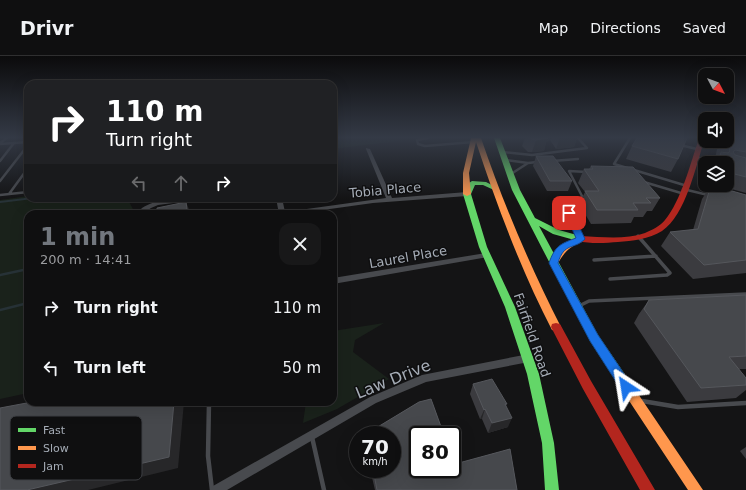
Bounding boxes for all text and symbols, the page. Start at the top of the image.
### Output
text: Drivr [20,17,73,39]
text: Map [539,20,568,36]
text: Directions [590,20,661,36]
text: Saved [683,20,726,36]
north arrow [698,68,734,104]
map controls [698,68,734,192]
text: 110 m [106,95,203,128]
icon: right [40,96,92,148]
button: sound [698,112,734,148]
text: Turn right [106,129,192,150]
button: layers [698,156,734,192]
icon: left [128,172,150,194]
icon: ahead [170,172,192,194]
icon: right [212,172,234,194]
street label: Tobia Place [347,179,422,201]
pin [552,196,586,230]
icon: arrive [558,202,580,224]
text: 1 min [40,223,115,251]
button: close [279,223,321,265]
street label: Laurel Place [368,243,448,271]
text: 200 m · 14:41 [40,252,131,267]
street label: Fairfield Road [511,291,553,379]
icon: right [40,297,62,319]
text: Turn right [74,299,158,317]
text: 110 m [273,299,321,317]
street label: Law Drive [353,355,433,403]
icon: left [40,357,62,379]
text: Turn left [74,359,146,377]
text: 50 m [283,359,321,377]
position arrow [605,366,647,408]
legend [10,416,142,480]
text: Fast [43,424,66,437]
speed limit sign: 80 [409,426,461,478]
text: 70 [361,435,389,459]
text: Slow [43,442,69,455]
text: km/h [362,456,388,467]
text: Jam [42,460,64,473]

